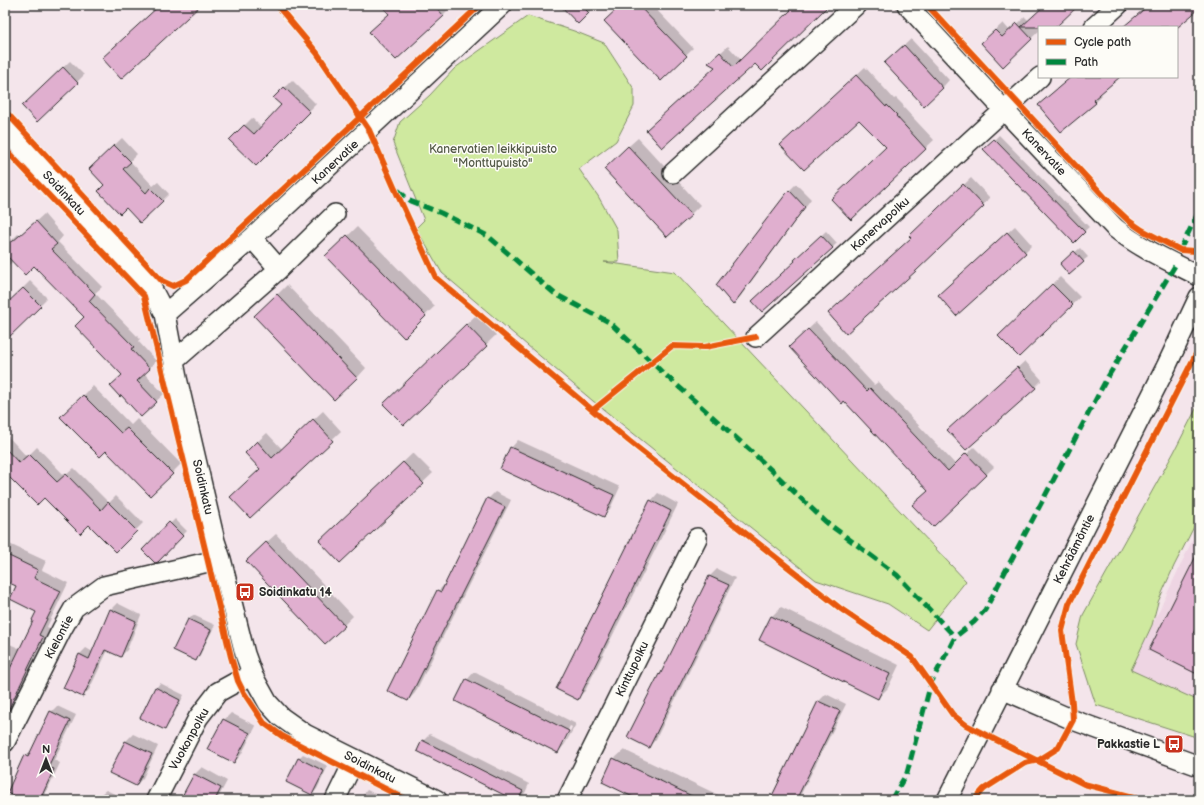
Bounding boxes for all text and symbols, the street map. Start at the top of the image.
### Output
legend [1038,26,1178,78]
text: Cycle path [1074,35,1131,50]
text: Path [1074,55,1099,70]
street label: Kanervatie [1018,126,1069,179]
street label: Kanervatie [309,137,362,188]
park label: Kanervatien leikkipuisto "Monttupuisto" [429,142,557,171]
street label: Soidinkatu [39,168,88,219]
street label: Kanervapolku [848,194,913,255]
street label: Soidinkatu [189,458,216,516]
street label: Kehräämöntie [1050,512,1098,587]
bus stop icon: Soidinkatu 14 [234,581,256,603]
place label: Soidinkatu 14 [259,585,332,600]
street label: Kielontie [42,613,77,662]
street label: Kinttupolku [612,639,652,700]
street label: Vuokonpolku [166,706,213,773]
bus stop icon: Pakkastie L [1163,733,1185,755]
place label: Pakkastie L [1097,737,1160,752]
north arrow [26,739,66,779]
text: N [42,743,50,756]
street label: Soidinkatu [341,748,398,787]

